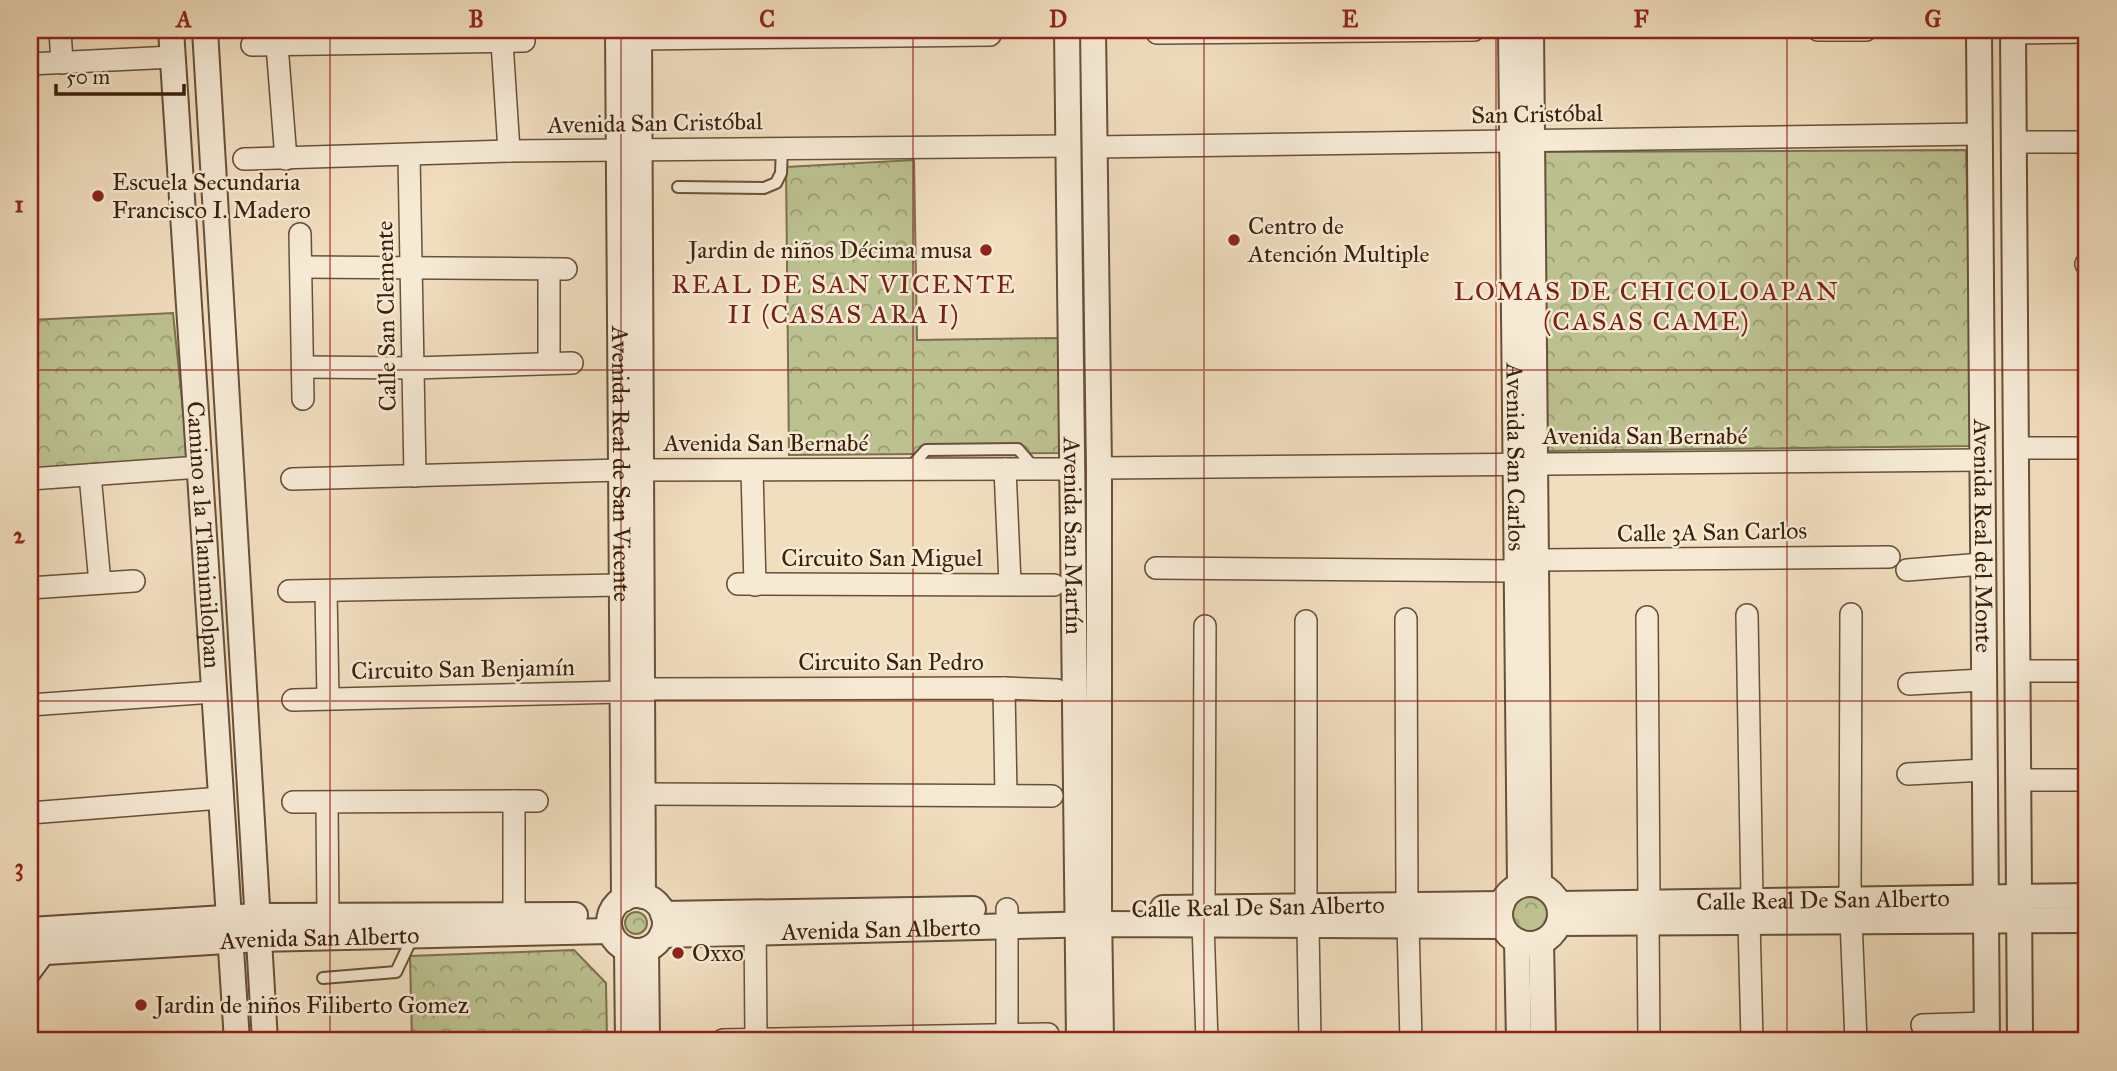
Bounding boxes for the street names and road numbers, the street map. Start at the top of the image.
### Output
street label: San Cristóbal [1471,98,1604,130]
street label: Avenida San Cristóbal [546,106,763,140]
street label: Calle San Clemente [369,220,403,412]
street label: Avenida Real de San Vicente [605,325,637,602]
street label: Avenida San Carlos [1499,362,1531,551]
street label: Camino a la Tlamimilolpan [180,400,228,670]
street label: Avenida Real del Monte [1967,418,1999,653]
street label: Avenida San Bernabé [1542,421,1747,451]
street label: Avenida San Bernabé [663,428,868,458]
street label: Avenida San Martín [1057,436,1089,635]
street label: Calle 3A San Carlos [1617,515,1807,549]
street label: Circuito San Miguel [781,543,983,573]
street label: Circuito San Pedro [798,647,984,677]
street label: Circuito San Benjamín [351,652,575,686]
street label: Calle Real De San Alberto [1696,883,1950,917]
street label: Calle Real De San Alberto [1131,890,1385,924]
street label: Avenida San Alberto [780,912,981,947]
street label: Avenida San Alberto [218,920,420,956]

